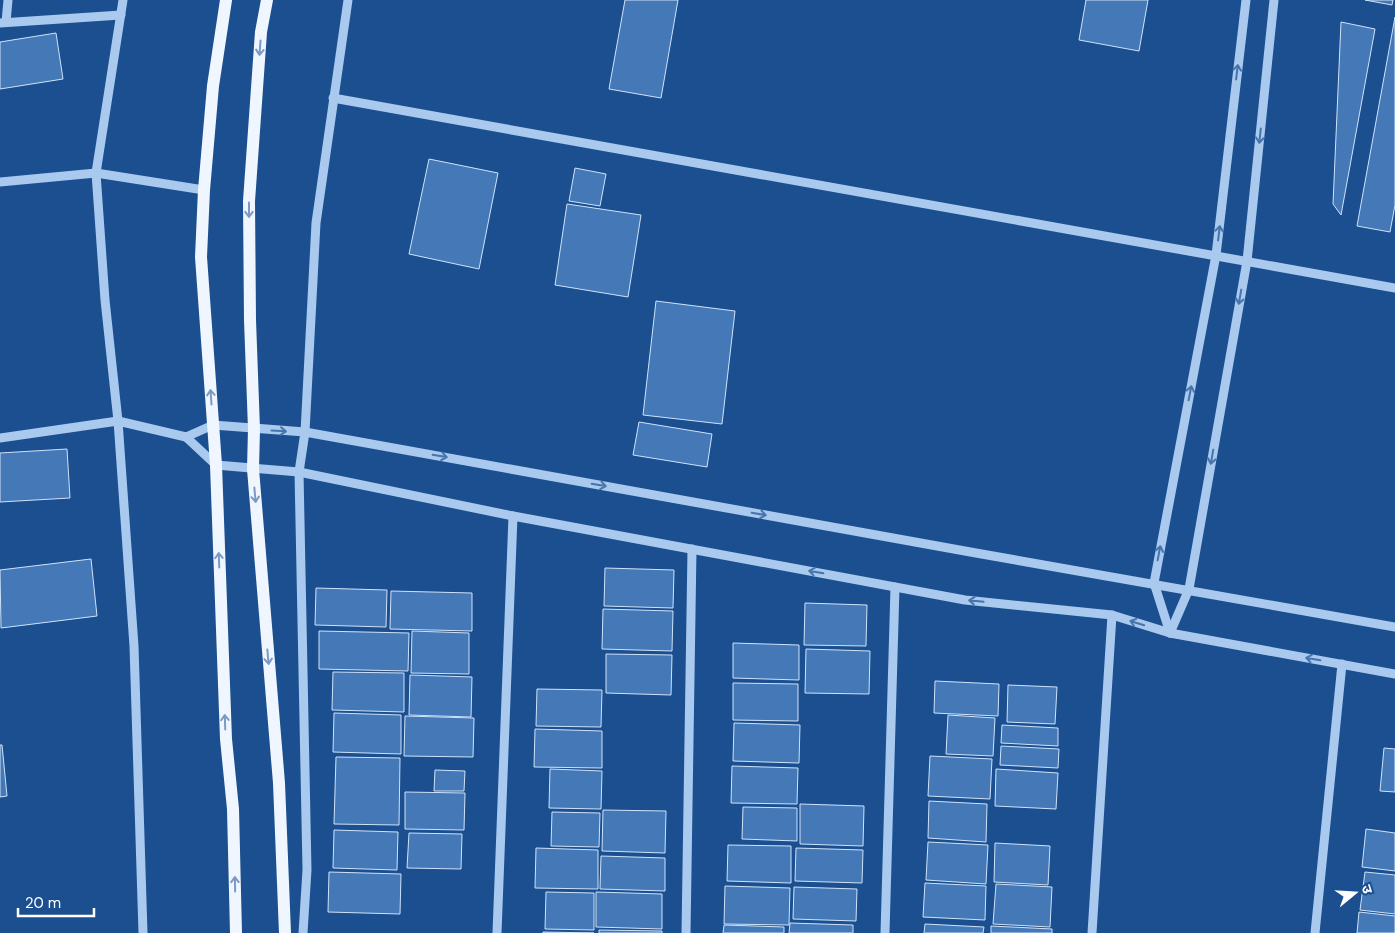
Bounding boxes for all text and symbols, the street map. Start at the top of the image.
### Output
one-way arrow [256,40,265,56]
one-way arrow [1232,64,1242,80]
one-way arrow [1255,127,1265,143]
one-way arrow [244,202,254,218]
one-way arrow [1214,226,1224,242]
one-way arrow [1235,288,1245,304]
one-way arrow [1186,386,1195,402]
one-way arrow [206,390,216,406]
one-way arrow [271,426,287,435]
one-way arrow [1207,448,1217,464]
one-way arrow [431,452,447,462]
one-way arrow [591,481,607,491]
one-way arrow [251,487,260,503]
one-way arrow [751,510,767,520]
one-way arrow [1155,545,1165,561]
one-way arrow [215,552,224,568]
one-way arrow [809,567,825,576]
one-way arrow [968,596,984,606]
one-way arrow [1129,617,1145,627]
one-way arrow [264,649,273,665]
one-way arrow [1305,653,1321,663]
one-way arrow [220,714,230,730]
north arrow [1330,868,1380,918]
one-way arrow [230,877,239,893]
text: उ [1358,882,1377,896]
scale bar [18,886,94,918]
text: 20 m [25,893,61,913]

